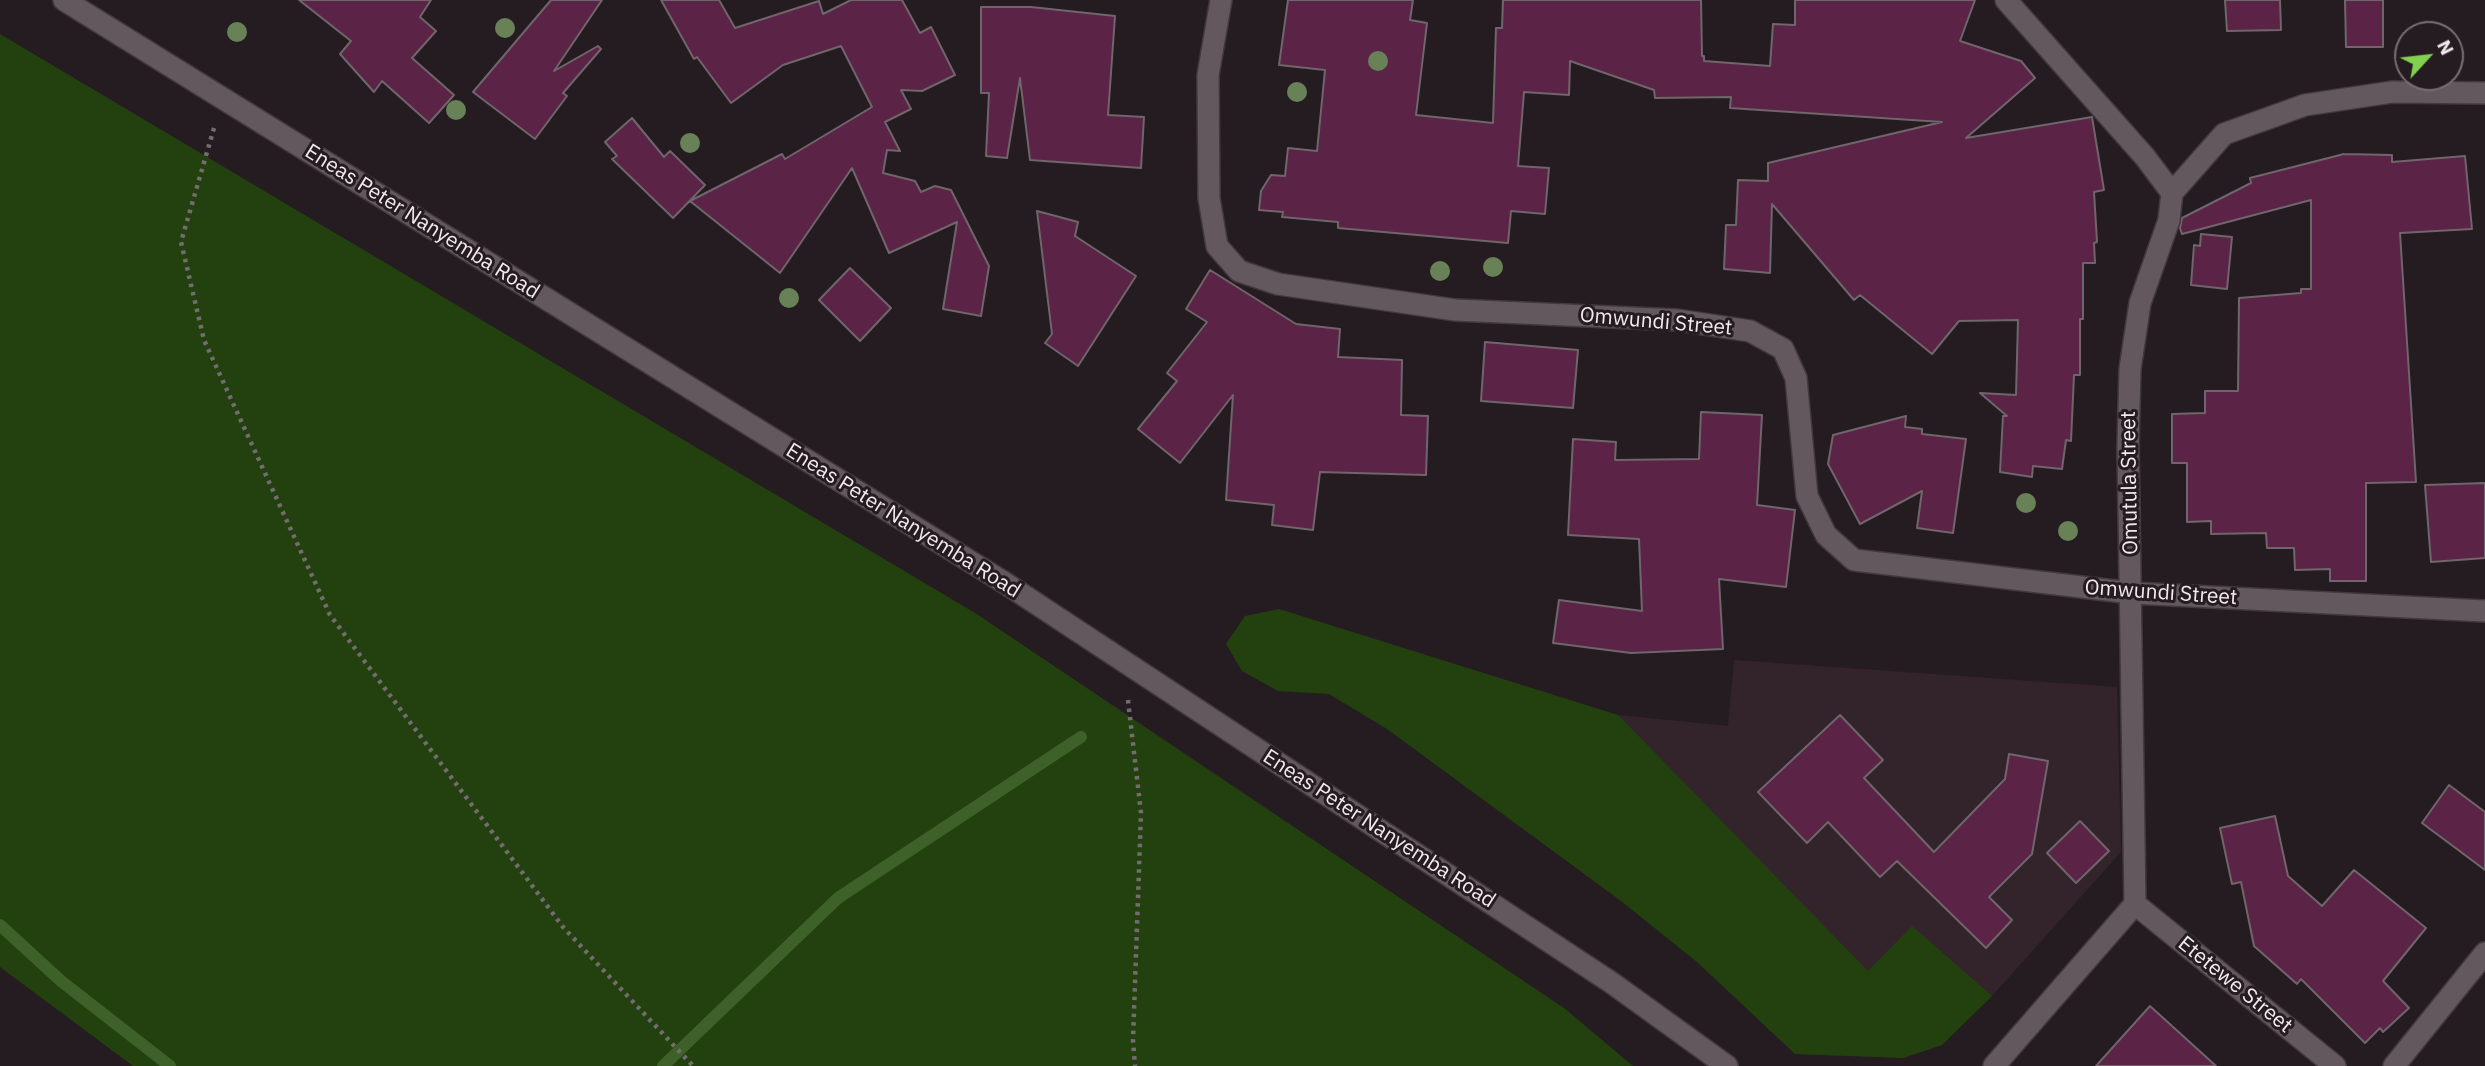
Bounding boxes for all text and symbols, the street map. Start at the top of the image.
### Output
north arrow [2394,21,2464,91]
text: N [2432,36,2460,59]
street label: Eneas Peter Nanyemba Road [300,139,544,305]
street label: Omwundi Street [1579,303,1733,341]
street label: Omutula Street [2116,411,2144,555]
street label: Eneas Peter Nanyemba Road [781,438,1025,604]
street label: Omwundi Street [2084,575,2238,611]
street label: Eneas Peter Nanyemba Road [1258,744,1500,914]
street label: Etetewe Street [2173,931,2297,1039]

